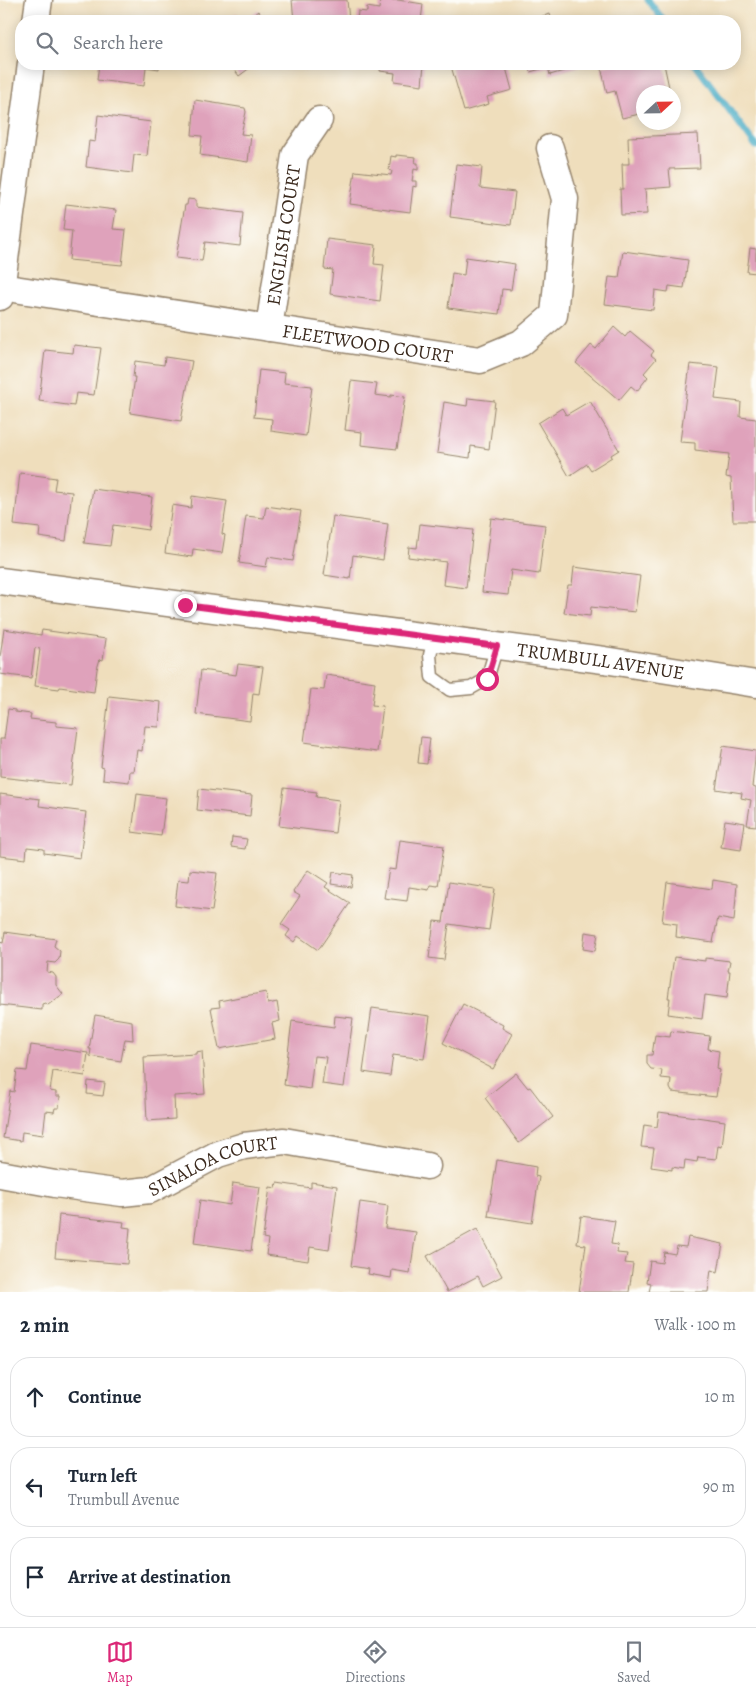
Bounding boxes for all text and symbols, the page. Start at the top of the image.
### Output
search box [15,15,741,70]
icon: search [33,29,61,57]
text: Search here [73,30,163,56]
north arrow [636,85,681,130]
street label: ENGLISH COURT [261,163,307,307]
street label: FLEETWOOD COURT [281,318,455,370]
route end [174,594,197,617]
street label: TRUMBULL AVENUE [515,637,686,686]
route start [476,668,499,691]
street label: SINALOA COURT [143,1130,280,1203]
text: 2 min [20,1311,69,1339]
text: Walk · 100 m [655,1314,736,1336]
icon: ahead [21,1383,49,1411]
text: Continue [68,1384,142,1410]
text: 10 m [705,1386,735,1408]
text: Turn left [68,1463,137,1489]
icon: left [21,1473,49,1501]
text: 90 m [703,1476,735,1498]
text: Trumbull Avenue [68,1489,180,1511]
icon: arrive [21,1563,49,1591]
text: Arrive at destination [68,1564,231,1590]
tab: Map [106,1638,134,1687]
tab: Directions [345,1638,405,1687]
tab: Saved [617,1638,650,1687]

